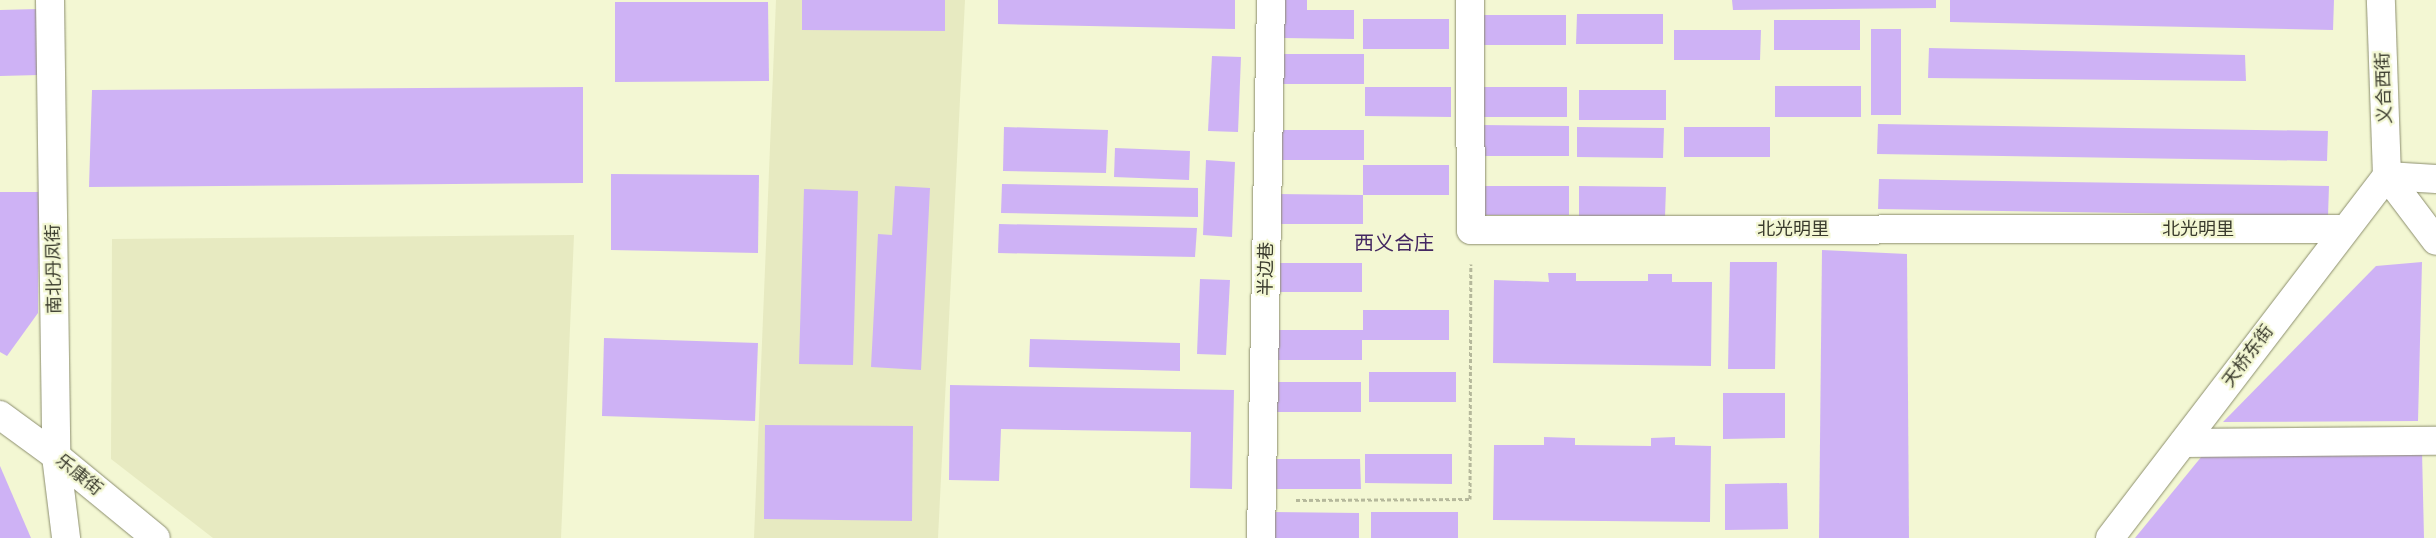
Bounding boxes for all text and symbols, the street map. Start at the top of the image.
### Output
street label: 义合西街 [2372,52,2396,124]
street label: 北光明里 [1757,218,1829,240]
street label: 北光明里 [2162,218,2234,240]
street label: 南北丹凤街 [42,224,66,314]
district label: 西义合庄 [1354,231,1434,255]
street label: 半边巷 [1255,242,1277,296]
street label: 天桥东街 [2218,321,2278,391]
street label: 乐康街 [51,450,107,500]

